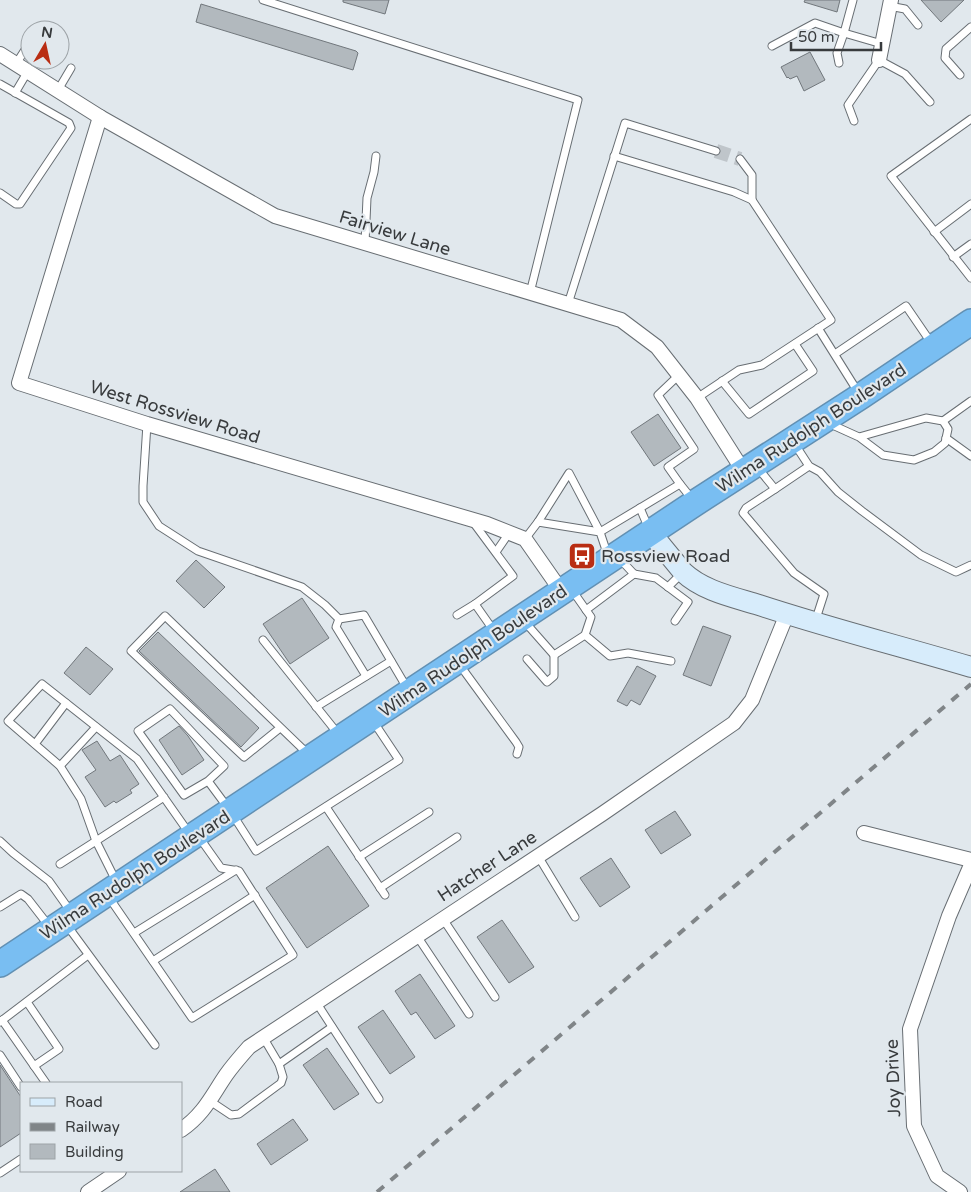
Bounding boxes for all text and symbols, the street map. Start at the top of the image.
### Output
north arrow [20,20,70,70]
scale bar [791,20,881,52]
text: N [40,23,54,42]
text: 50 m [798,28,835,46]
street label: Fairview Lane [336,206,454,260]
street label: Wilma Rudolph Boulevard [712,358,910,498]
street label: West Rossview Road [87,376,263,448]
bus stop icon: Rossview Road [567,541,597,571]
place label: Rossview Road [601,545,730,567]
street label: Wilma Rudolph Boulevard [375,580,571,722]
street label: Wilma Rudolph Boulevard [36,805,234,945]
street label: Hatcher Lane [433,826,541,906]
street label: Joy Drive [881,1039,905,1117]
legend [20,1082,182,1172]
text: Road [65,1093,103,1111]
text: Railway [65,1118,120,1136]
text: Building [65,1143,124,1161]

